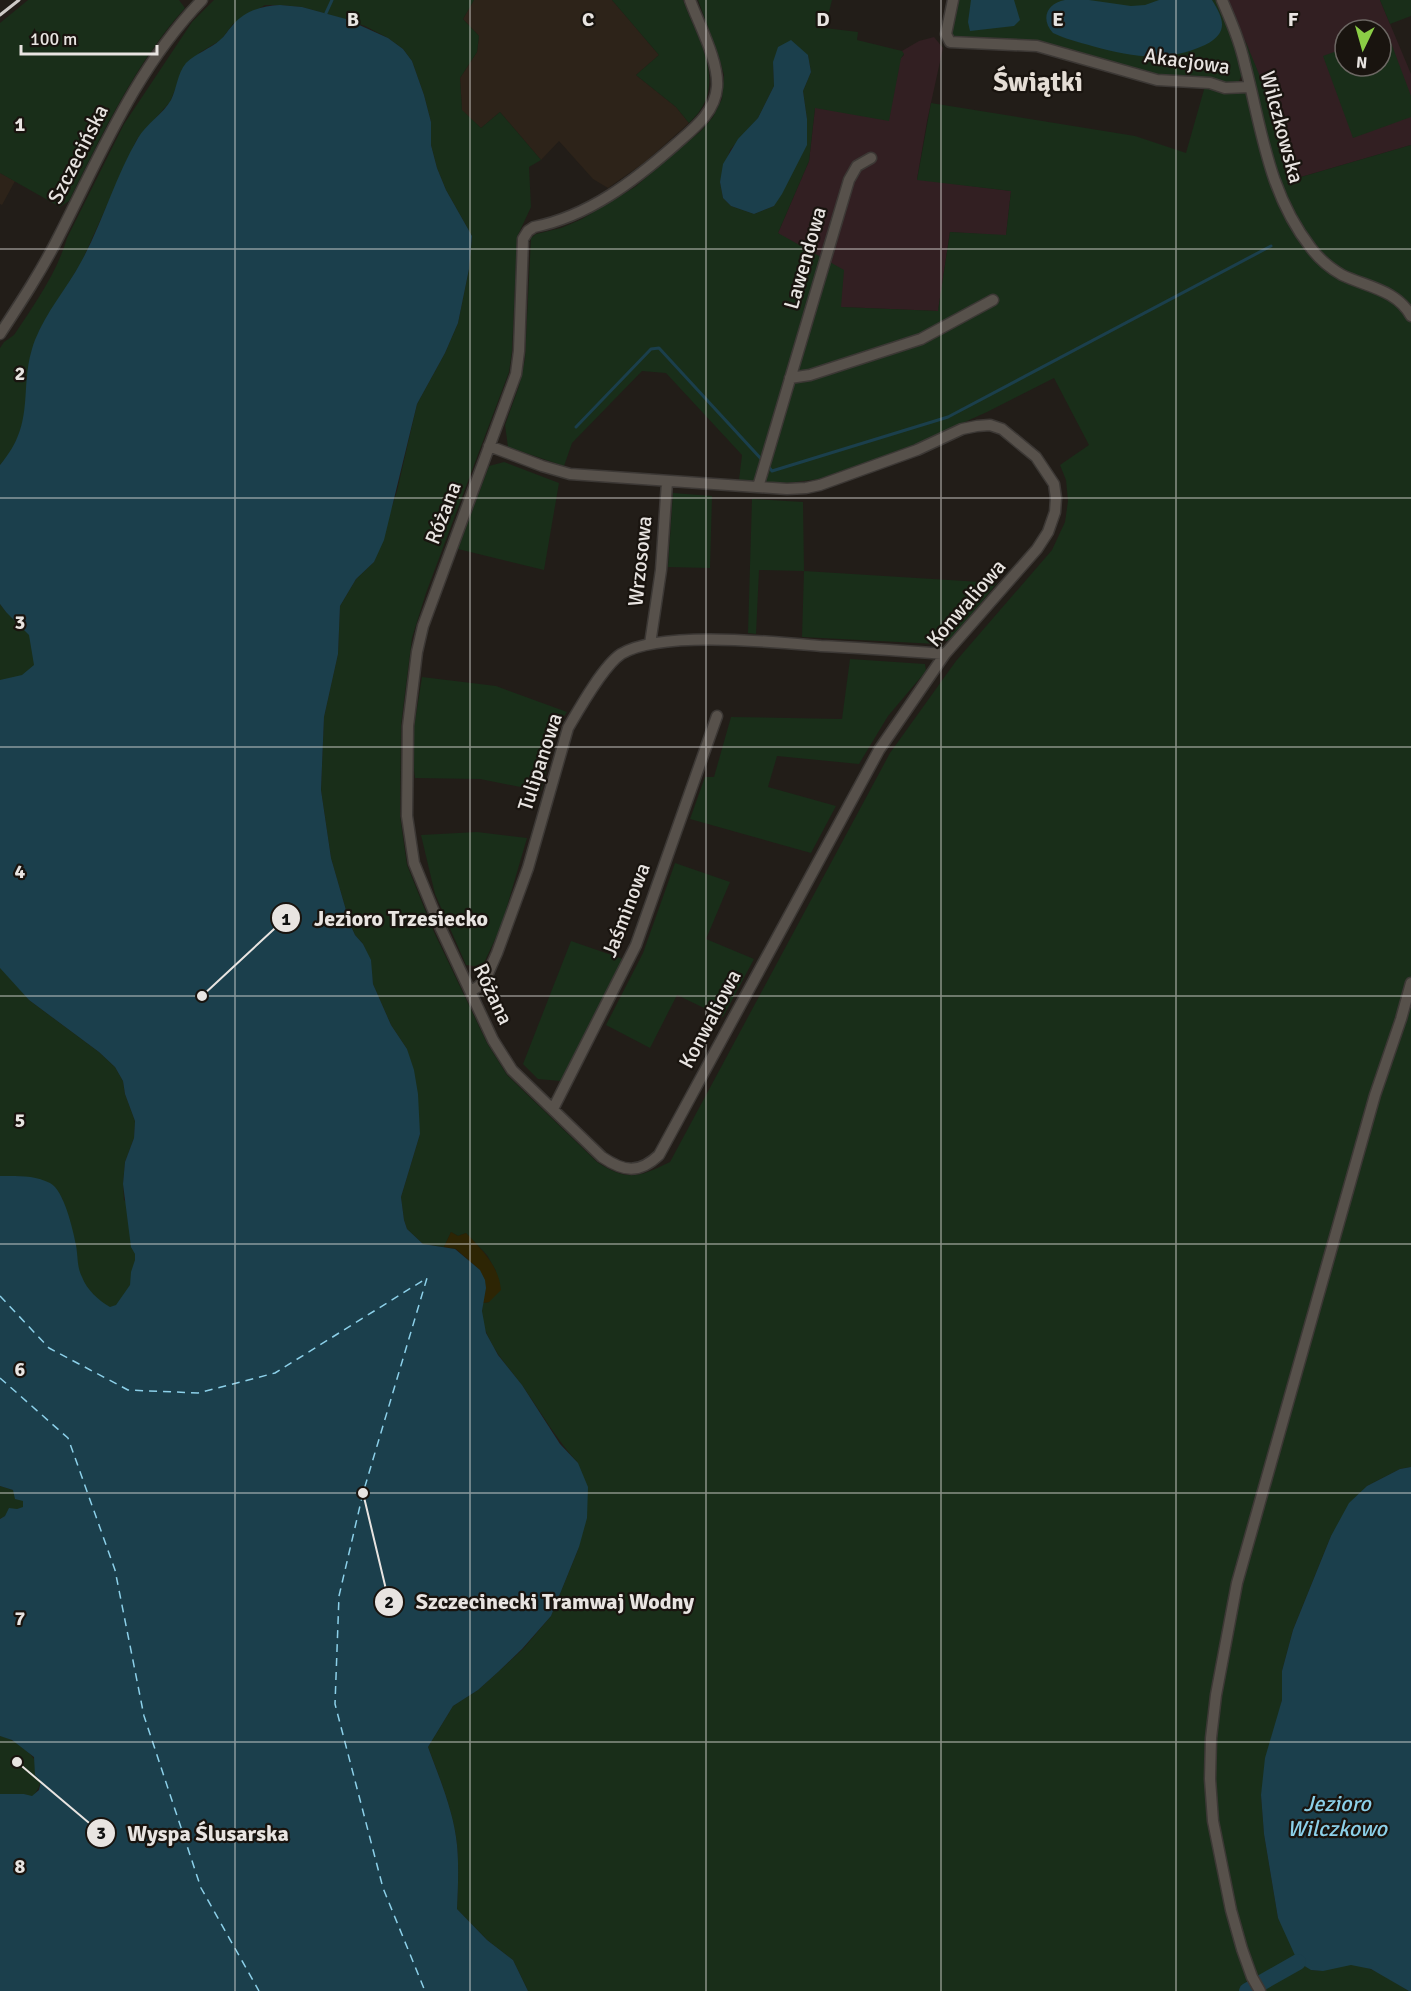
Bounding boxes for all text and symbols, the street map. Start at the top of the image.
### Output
text: B [347,7,359,32]
text: C [582,7,594,32]
text: D [816,7,830,32]
text: E [1052,7,1064,32]
text: F [1288,7,1299,32]
scale bar [21,18,158,56]
north arrow [1333,18,1393,78]
text: 100 m [30,28,77,50]
street label: Akacjowa [1143,42,1231,80]
text: N [1355,51,1368,72]
district label: Świątki [993,65,1083,99]
street label: Wilczkowska [1255,68,1309,186]
street label: Szczecińska [42,100,114,208]
text: 1 [15,112,26,137]
street label: Lawendowa [778,204,832,312]
text: 2 [15,361,25,386]
street label: Różana [419,478,467,548]
street label: Wrzosowa [622,514,658,608]
street label: Konwaliowa [921,554,1011,652]
text: 3 [15,610,25,635]
street label: Tulipanowa [512,710,568,814]
text: 4 [15,859,26,884]
street label: Jaśminowa [596,859,656,961]
callout: Jezioro Trzesiecko [271,898,500,938]
text: Jezioro Trzesiecko [314,905,488,932]
text: 1 [281,908,291,930]
street label: Różana [467,959,519,1029]
street label: Konwaliowa [673,965,747,1073]
text: 5 [15,1108,25,1133]
text: 6 [15,1357,26,1382]
callout: Szczecinecki Tramwaj Wodny [374,1582,706,1622]
text: Szczecinecki Tramwaj Wodny [416,1588,694,1615]
text: 2 [384,1591,394,1613]
text: 7 [15,1606,26,1631]
water label: Jezioro Wilczkowo [1287,1790,1389,1842]
callout: Wyspa Ślusarska [86,1813,301,1853]
text: Wyspa Ślusarska [127,1820,289,1847]
text: 3 [96,1822,106,1844]
text: 8 [15,1854,26,1879]

